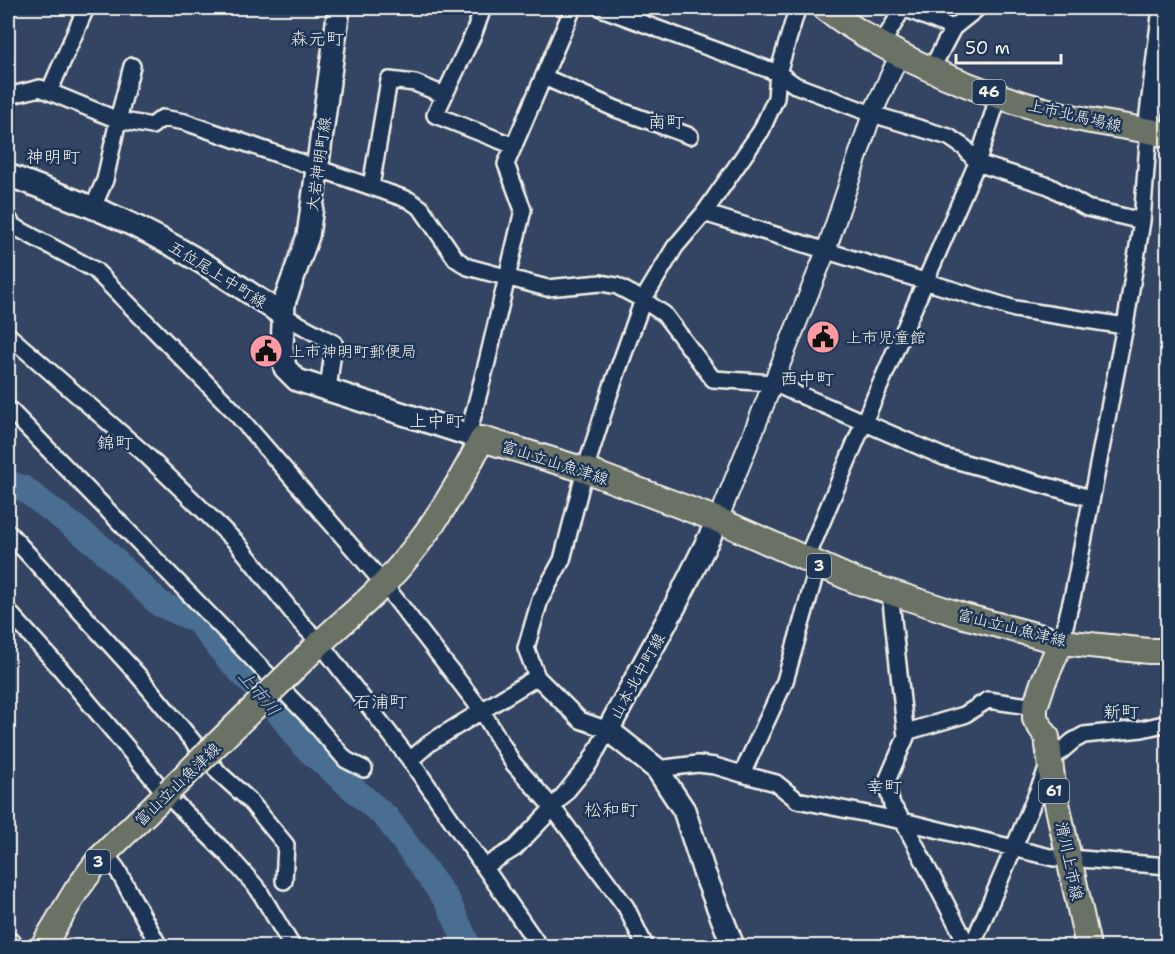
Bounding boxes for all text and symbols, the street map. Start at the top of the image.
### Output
district label: 森元町 [290,27,344,51]
scale bar [956,27,1061,65]
text: 50 m [965,36,1010,60]
road number: 46 [972,80,1006,104]
street label: 上市北馬場線 [1026,94,1124,137]
district label: 南町 [648,110,684,134]
street label: 大岩神明町線 [301,115,336,213]
district label: 神明町 [26,145,80,169]
street label: 五位尾上中町線 [165,236,271,313]
public building icon: 上市児童館 [805,319,841,355]
place label: 上市児童館 [846,327,926,348]
public building icon: 上市神明町郵便局 [248,333,284,369]
place label: 上市神明町郵便局 [289,341,417,362]
district label: 西中町 [780,367,834,391]
district label: 上中町 [409,409,463,433]
district label: 錦町 [97,431,133,455]
street label: 富山立山魚津線 [498,435,611,490]
road number: 3 [807,554,831,578]
street label: 富山立山魚津線 [955,604,1069,651]
street label: 山本北中町線 [605,629,670,723]
water label: 上市川 [232,665,286,721]
district label: 石浦町 [353,690,407,714]
district label: 新町 [1103,700,1139,724]
street label: 富山立山魚津線 [130,738,225,831]
district label: 幸町 [866,775,902,799]
road number: 61 [1039,779,1069,803]
district label: 松和町 [584,798,638,822]
street label: 滑川上市線 [1051,820,1088,902]
road number: 3 [86,850,110,874]

